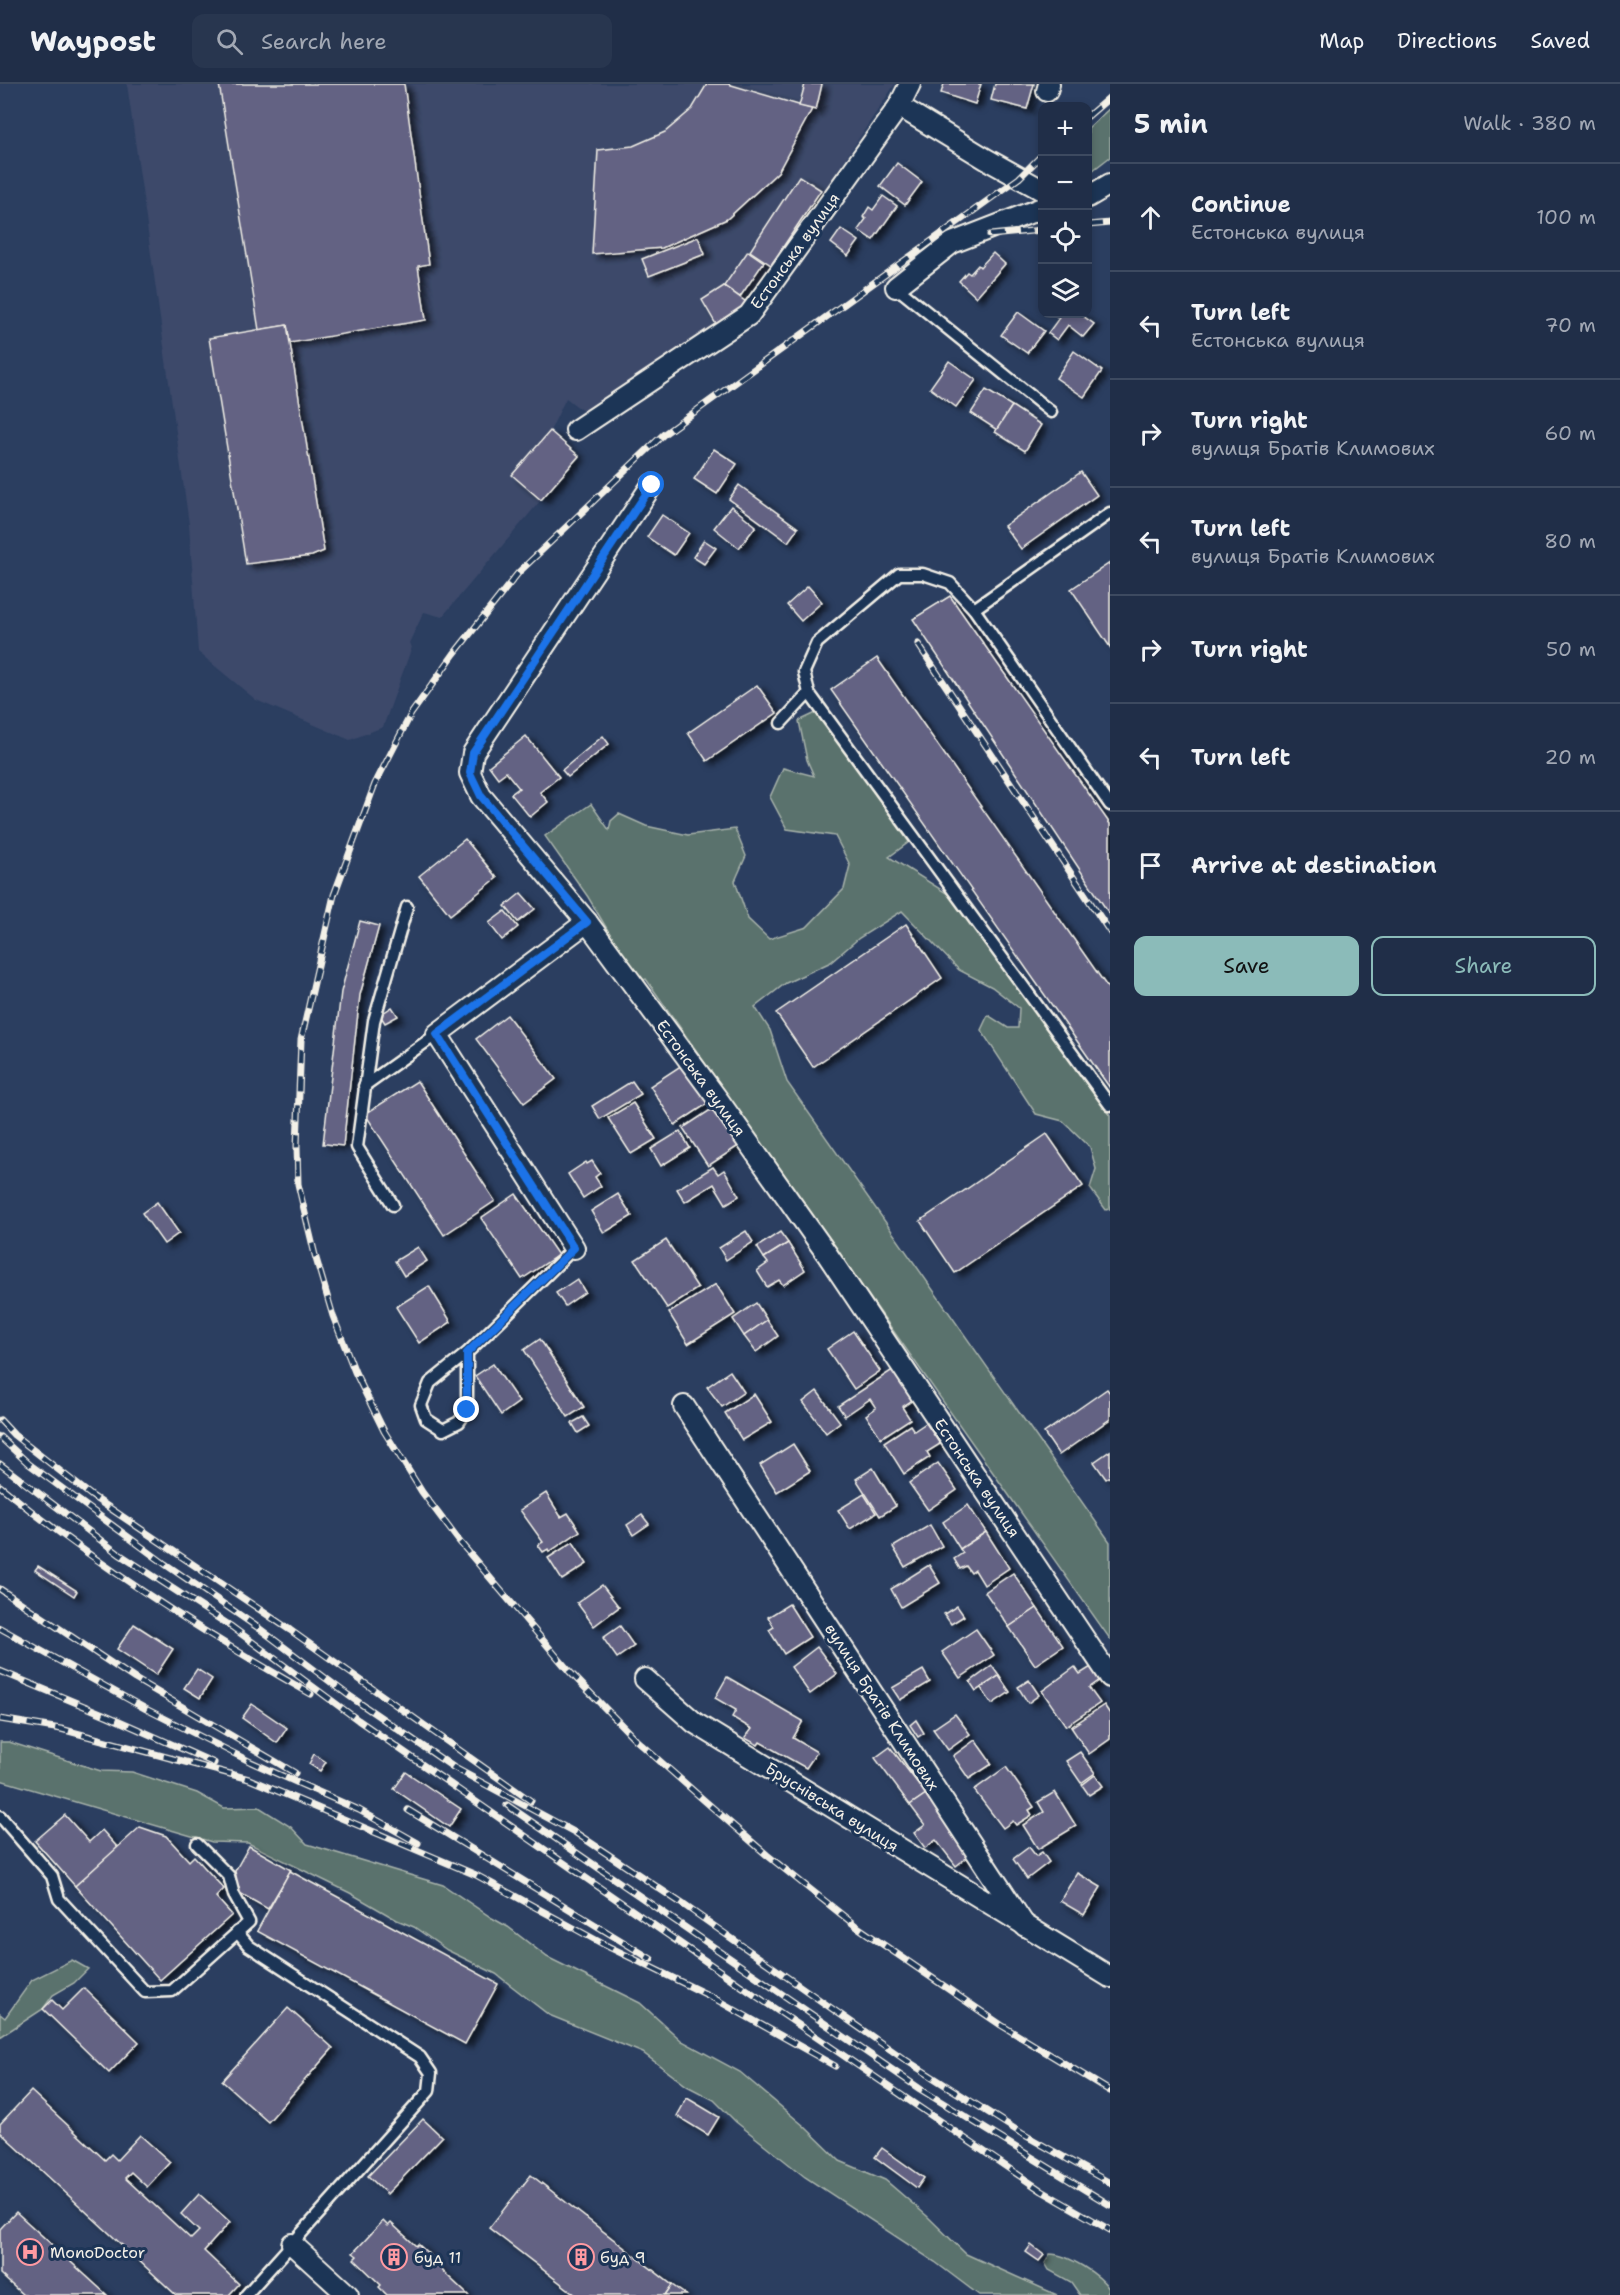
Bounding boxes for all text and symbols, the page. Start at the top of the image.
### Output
search box [192,14,612,68]
text: Waypost [30,22,156,60]
icon: search [213,25,246,58]
text: Search here [261,27,387,56]
text: Map [1319,27,1364,55]
text: Directions [1397,27,1497,55]
text: Saved [1530,27,1590,55]
map controls [1038,102,1092,318]
button: + [1038,102,1092,156]
text: 5 min [1134,106,1208,141]
text: Walk · 380 m [1463,110,1596,136]
button: − [1038,156,1092,210]
street label: Естонська вулиця [746,189,844,313]
text: Continue [1191,190,1291,219]
icon: ahead [1134,201,1167,234]
text: 100 m [1536,204,1596,230]
button: locate [1038,210,1092,264]
text: Естонська вулиця [1191,219,1365,245]
button: layers [1038,264,1092,318]
text: Turn left [1191,298,1290,327]
icon: left [1134,309,1167,342]
text: 70 m [1544,312,1596,338]
text: Естонська вулиця [1191,327,1365,353]
text: Turn right [1191,406,1308,435]
icon: right [1134,417,1167,450]
text: 60 m [1544,420,1596,446]
text: вулиця Братів Климових [1191,435,1435,461]
route start [638,471,664,497]
text: Turn left [1191,514,1290,543]
icon: left [1134,525,1167,558]
text: 80 m [1544,528,1596,554]
text: вулиця Братів Климових [1191,543,1435,569]
icon: right [1134,633,1167,666]
text: Turn right [1191,635,1308,664]
text: 50 m [1546,636,1596,662]
icon: left [1134,741,1167,774]
text: Turn left [1191,743,1290,772]
text: 20 m [1545,744,1596,770]
icon: arrive [1134,849,1167,882]
text: Arrive at destination [1191,851,1437,880]
button: Save [1134,936,1359,996]
button: Share [1371,936,1596,996]
street label: Естонська вулиця [652,1016,750,1140]
route end [453,1396,479,1422]
street label: Естонська вулиця [929,1414,1025,1542]
street label: вулиця Братів Климових [820,1620,944,1794]
street label: Бруснівська вулиця [761,1757,903,1857]
hospital icon: MonoDoctor [15,2237,45,2267]
place label: MonoDoctor [50,2242,145,2263]
building icon: буд 11 [379,2242,409,2272]
building icon: буд 9 [566,2242,596,2272]
place label: буд 11 [414,2247,461,2268]
place label: буд 9 [600,2247,646,2268]

